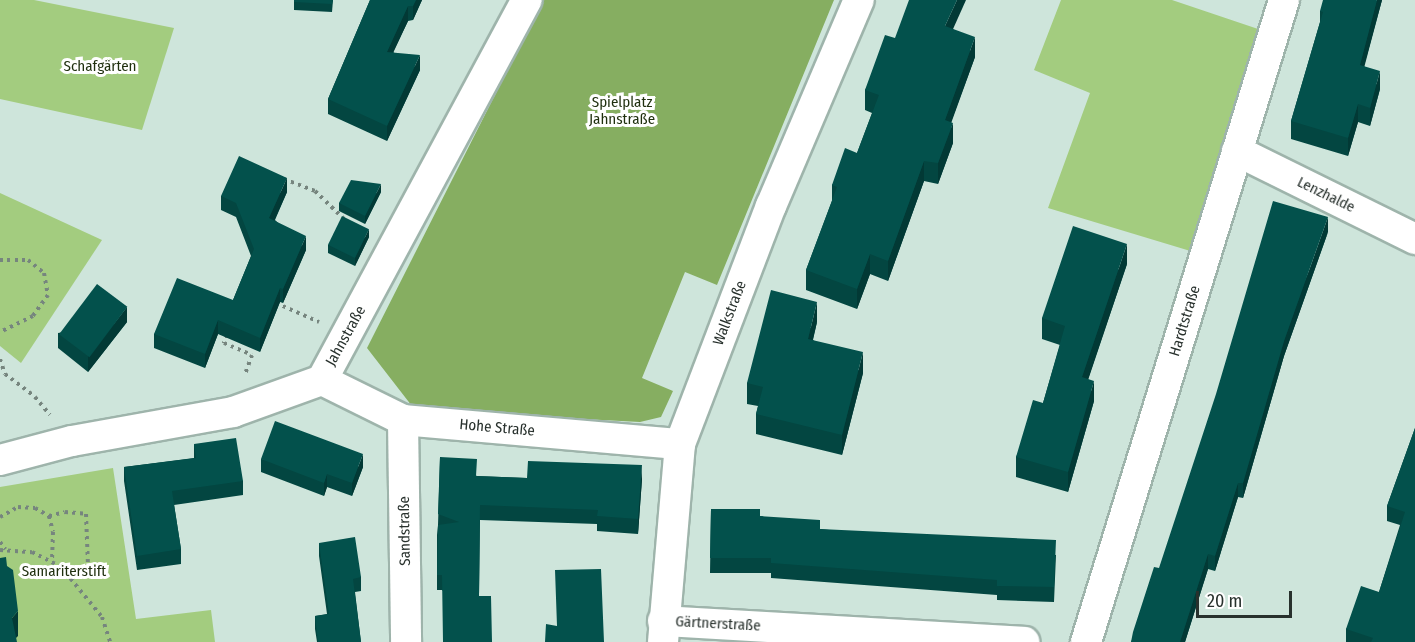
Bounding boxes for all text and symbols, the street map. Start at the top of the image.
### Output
park label: Schafgärten [63,58,137,76]
park label: Spielplatz Jahnstraße [589,93,655,128]
street label: Lenzhalde [1294,173,1358,217]
street label: Walkstraße [709,278,751,348]
street label: Hardtstraße [1166,283,1204,359]
street label: Jahnstraße [322,303,370,369]
street label: Hohe Straße [458,416,536,440]
street label: Sandstraße [395,496,415,566]
park label: Samariterstift [22,563,106,581]
scale bar [1199,579,1295,617]
text: 20 m [1207,590,1242,612]
street label: Gärtnerstraße [675,613,761,635]

